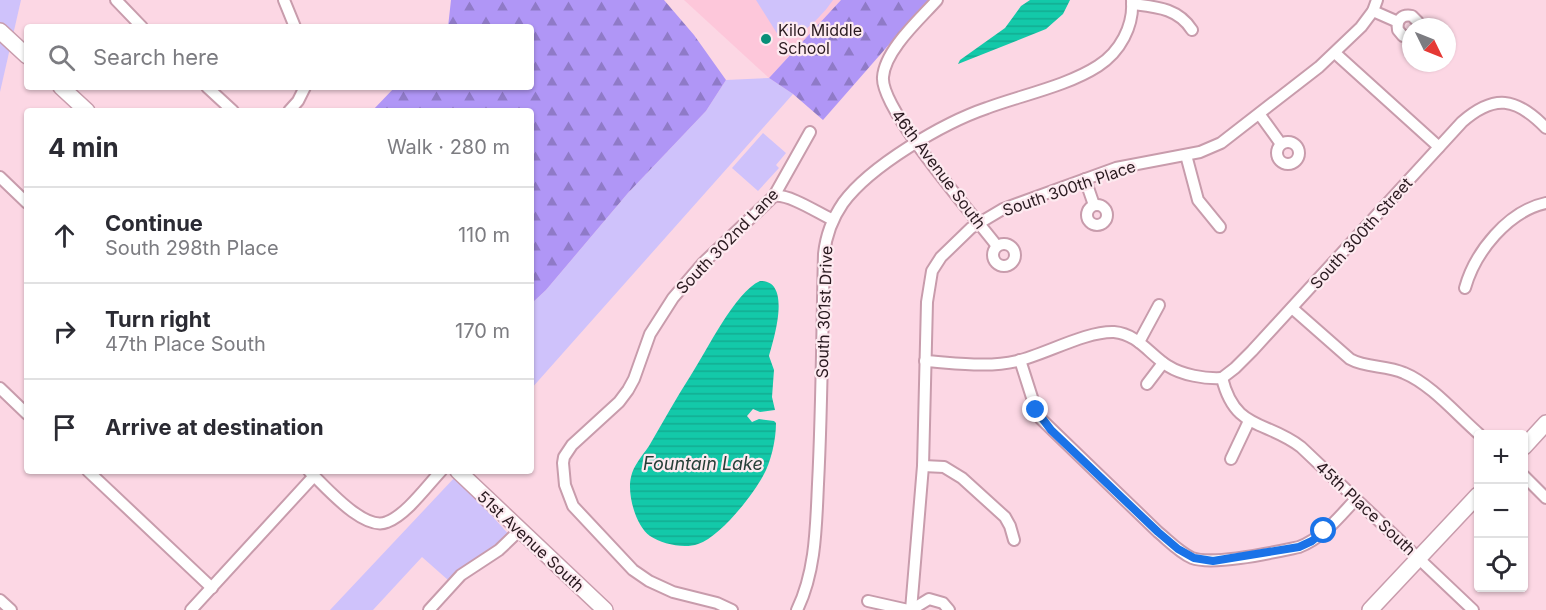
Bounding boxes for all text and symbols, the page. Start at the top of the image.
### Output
north arrow [1402,18,1456,72]
place label: Kilo Middle School [778,20,862,58]
search box [24,24,534,90]
marker: Kilo Middle School [759,32,773,46]
icon: search [45,41,78,74]
text: Search here [93,44,219,70]
street label: 46th Avenue South [888,105,990,233]
text: 4 min [48,132,119,163]
text: Walk · 280 m [387,135,510,159]
street label: South 300th Place [1000,156,1138,220]
street label: South 300th Street [1306,173,1416,293]
street label: South 302nd Lane [672,184,782,298]
text: Continue [105,210,203,236]
icon: ahead [48,219,81,252]
text: 110 m [458,223,510,247]
text: South 298th Place [105,236,279,260]
street label: South 301st Drive [812,245,836,379]
text: Turn right [105,306,211,332]
icon: right [48,315,81,348]
text: 170 m [455,319,510,343]
text: 47th Place South [105,332,266,356]
route end [1022,396,1048,422]
icon: arrive [48,411,81,444]
text: Arrive at destination [105,414,324,440]
map controls [1474,430,1528,592]
button: + [1474,430,1528,484]
water label: Fountain Lake [643,453,763,474]
street label: 45th Place South [1312,457,1420,559]
button: − [1474,484,1528,538]
street label: 51st Avenue South [473,486,589,596]
route start [1310,517,1336,543]
button: locate [1474,538,1528,592]

